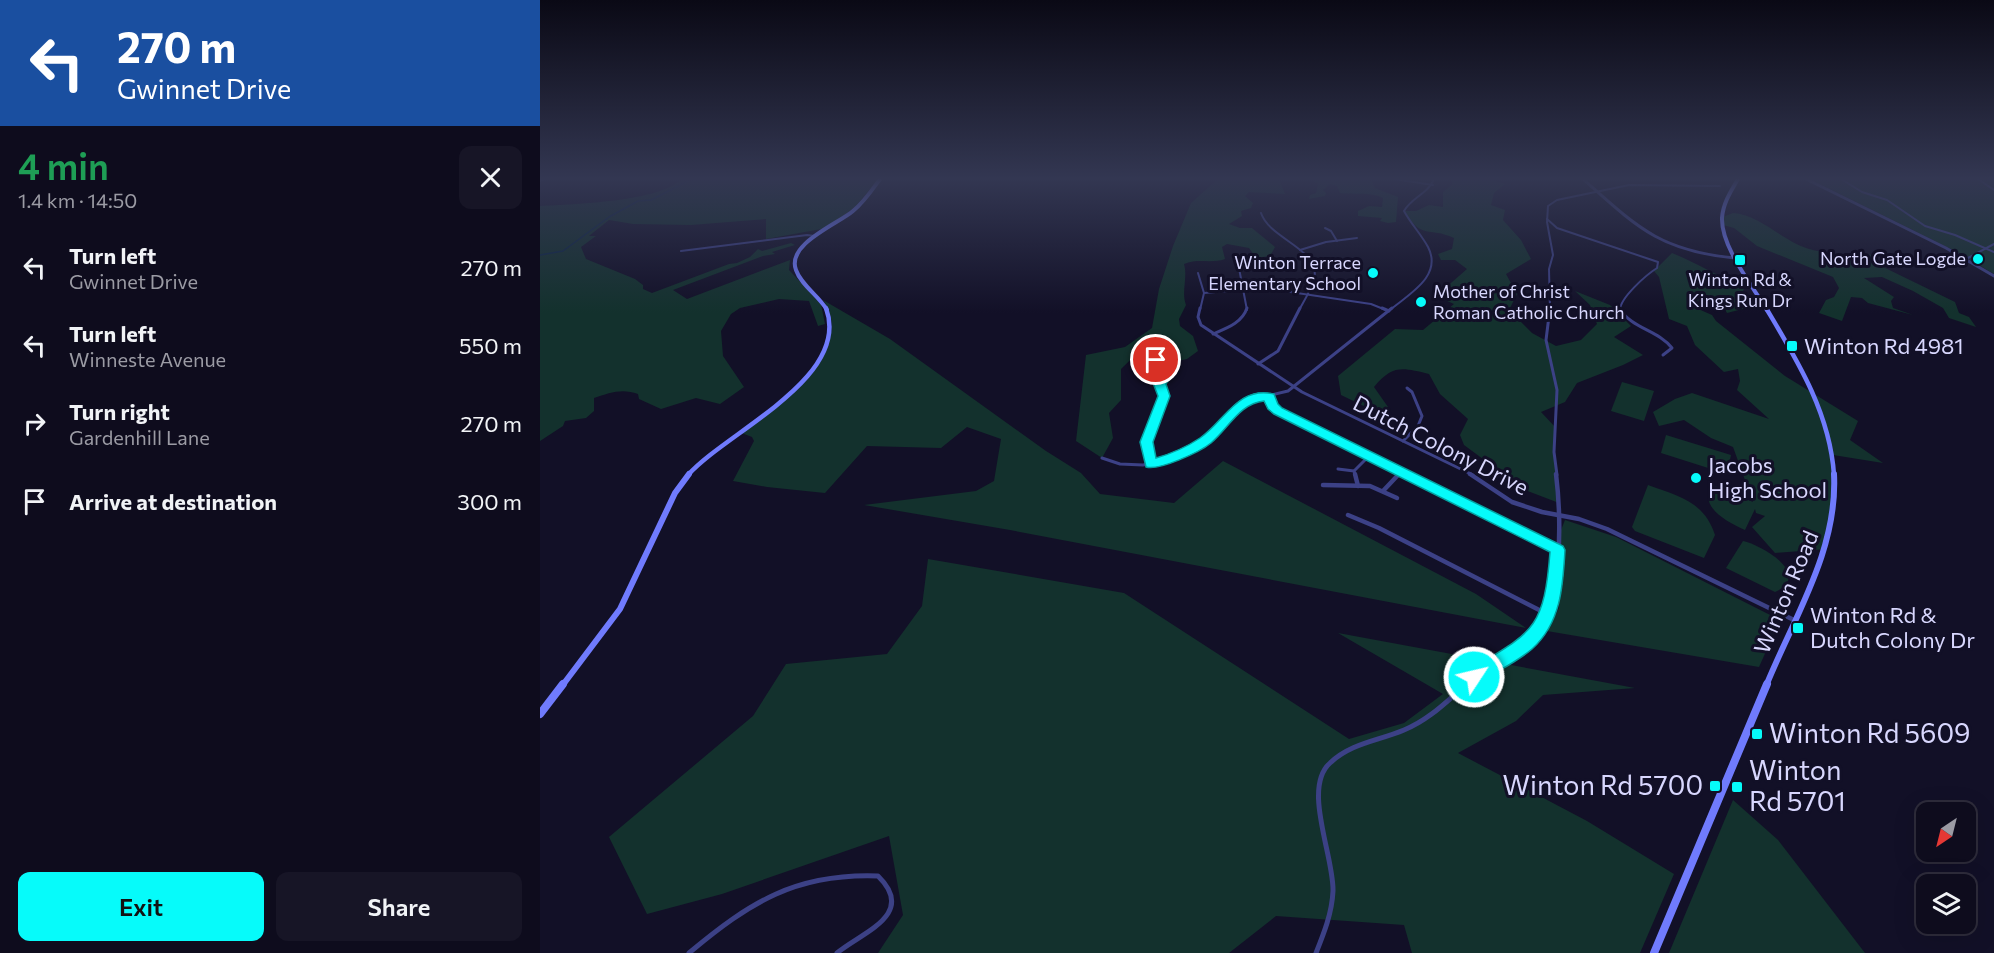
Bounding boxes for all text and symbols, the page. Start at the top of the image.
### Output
text: 270 m [117,20,236,72]
icon: left [18,24,96,102]
text: Gwinnet Drive [117,72,291,105]
text: 4 min [18,143,109,187]
button: close [459,146,522,209]
text: 1.4 km · 14:50 [18,188,137,212]
text: Turn left [69,242,156,269]
place label: North Gate Logde [1820,247,1966,269]
icon: left [18,251,51,284]
place label: Winton Terrace Elementary School [1208,251,1361,294]
marker: North Gate Logde [1971,252,1985,266]
marker: Winton Rd & Kings Run Dr [1733,253,1747,267]
text: 270 m [461,254,522,281]
marker: Winton Terrace Elementary School [1366,266,1380,280]
place label: Winton Rd & Kings Run Dr [1688,268,1792,311]
text: Gwinnet Drive [69,269,198,293]
place label: Mother of Christ Roman Catholic Church [1433,280,1625,323]
marker: Mother of Christ Roman Catholic Church [1414,295,1428,309]
text: Turn left [69,320,156,347]
icon: left [18,329,51,362]
text: 550 m [459,332,522,359]
place label: Winton Rd 4981 [1804,332,1964,359]
pin [1130,334,1181,385]
marker: Winton Rd 4981 [1785,339,1799,353]
icon: arrive [1139,343,1172,376]
text: Winneste Avenue [69,347,226,371]
street label: Dutch Colony Drive [1349,389,1533,500]
text: Turn right [69,398,170,425]
icon: right [18,407,51,440]
text: 270 m [461,410,522,437]
text: Gardenhill Lane [69,425,210,449]
place label: Jacobs High School [1708,451,1827,503]
marker: Jacobs High School [1689,471,1703,485]
icon: arrive [18,485,51,518]
text: Arrive at destination [69,488,277,515]
text: 300 m [457,488,522,515]
street label: Winton Road [1748,526,1824,657]
place label: Winton Rd & Dutch Colony Dr [1810,601,1975,653]
marker: Winton Rd & Dutch Colony Dr [1791,621,1805,635]
position arrow [1442,645,1506,709]
place label: Winton Rd 5609 [1769,716,1970,749]
marker: Winton Rd 5609 [1750,727,1764,741]
place label: Winton Rd 5701 [1749,753,1846,817]
place label: Winton Rd 5700 [1503,768,1703,801]
marker: Winton Rd 5700 [1708,779,1722,793]
marker: Winton Rd 5701 [1730,780,1744,794]
north arrow [1916,802,1976,862]
map controls [1916,802,1976,934]
button: Exit [18,872,264,941]
button: Share [276,872,522,941]
button: layers [1916,874,1976,934]

